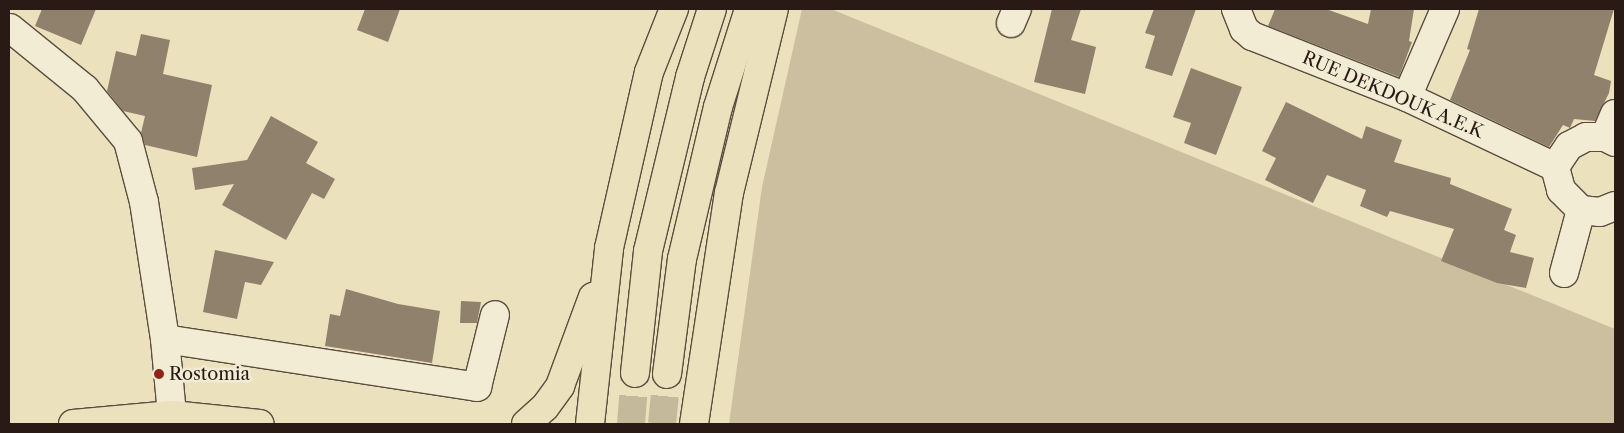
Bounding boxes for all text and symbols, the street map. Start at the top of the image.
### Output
street label: RUE DEKDOUK A.E.K [1299,47,1487,143]
place label: Rostomia [169,363,250,385]
marker: Rostomia [153,368,165,380]

